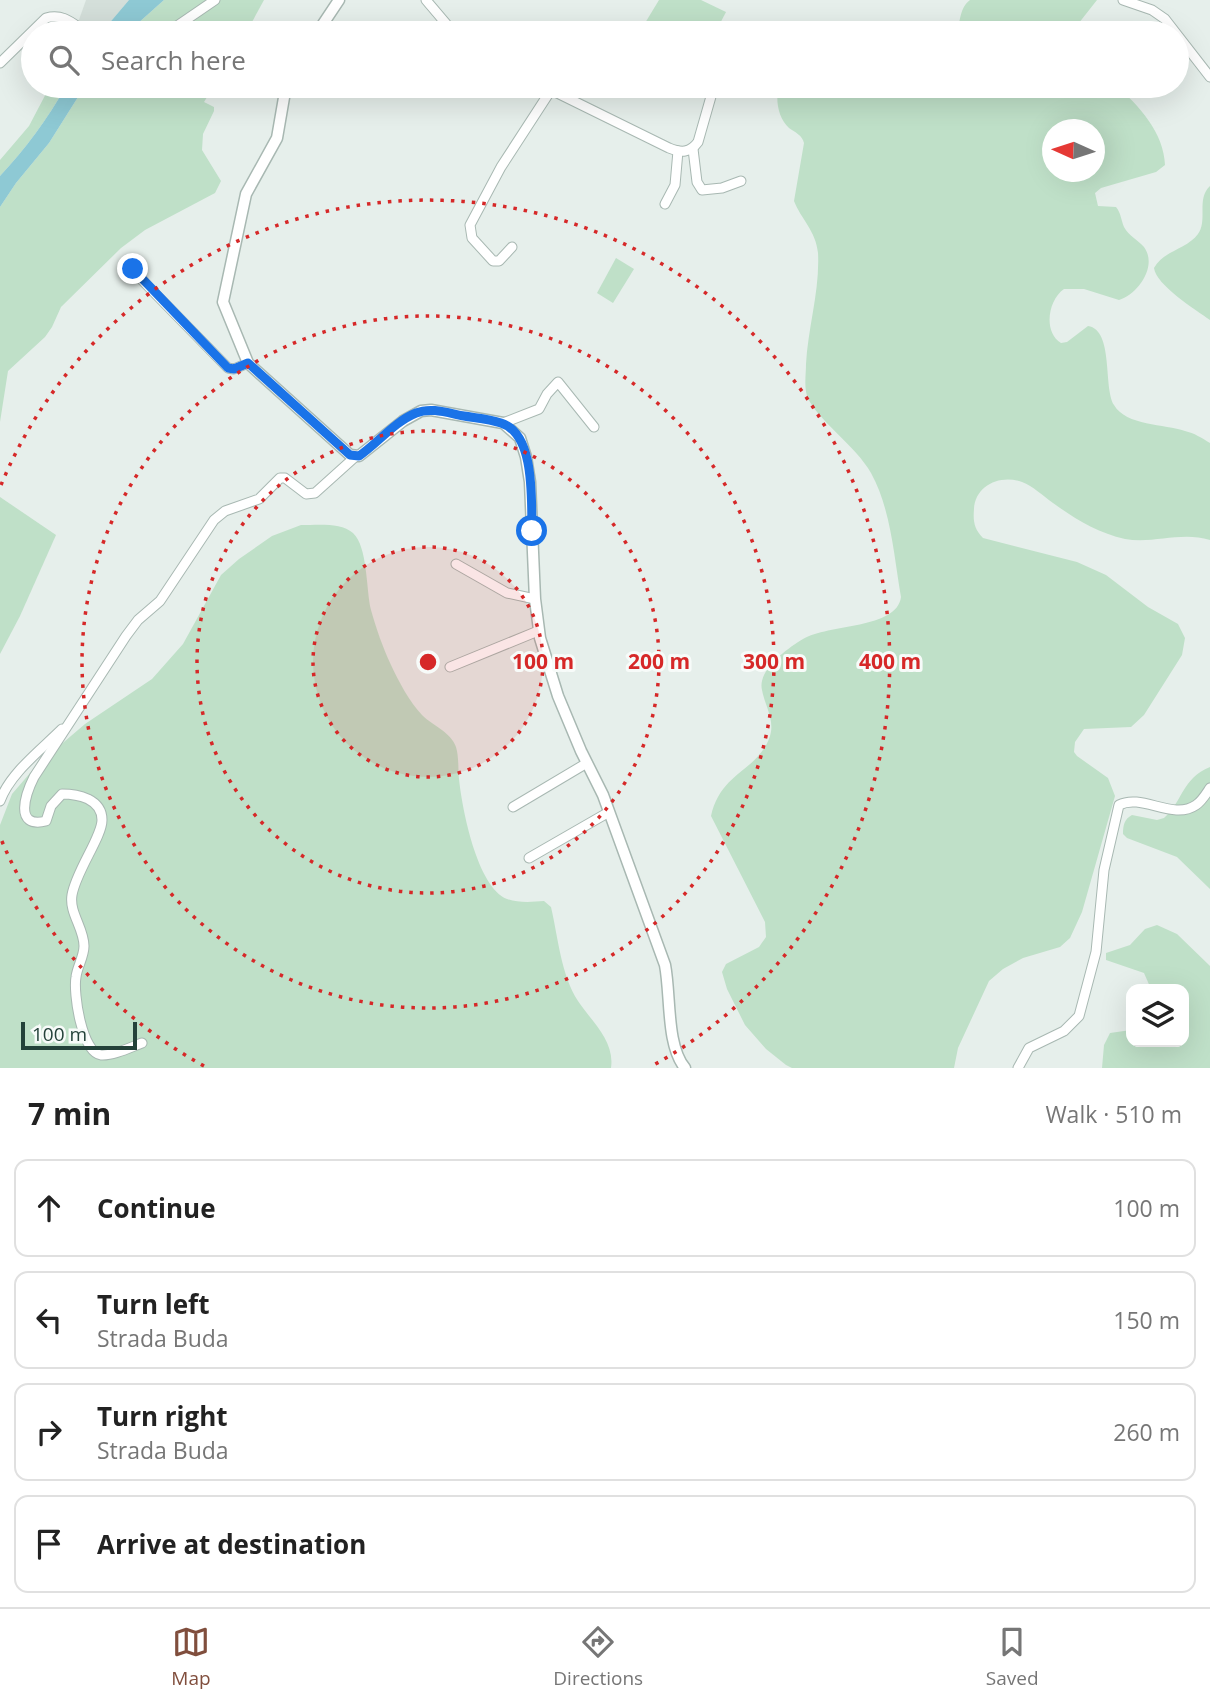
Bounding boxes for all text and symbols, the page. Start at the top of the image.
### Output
search box [21,21,1189,98]
icon: search [45,41,83,79]
text: Search here [101,42,246,78]
north arrow [1042,119,1105,182]
route end [117,253,148,284]
route start [516,515,547,546]
text: 100 m [512,647,574,675]
text: 200 m [628,647,690,675]
text: 300 m [743,647,805,675]
text: 400 m [859,647,921,675]
centre of rings [416,650,440,674]
map controls [1126,984,1189,1047]
button: layers [1126,984,1189,1047]
scale bar [21,1019,136,1051]
text: 100 m [32,1021,87,1047]
text: 7 min [28,1093,111,1134]
text: Walk · 510 m [1045,1098,1182,1130]
icon: ahead [30,1189,68,1227]
text: Continue [97,1190,216,1226]
text: 100 m [1113,1192,1180,1224]
text: Turn left [97,1286,209,1322]
icon: left [30,1301,68,1339]
text: 150 m [1113,1304,1180,1336]
text: Strada Buda [97,1322,229,1354]
text: Turn right [97,1398,228,1434]
icon: right [30,1413,68,1451]
text: 260 m [1113,1416,1180,1448]
text: Strada Buda [97,1434,229,1466]
icon: arrive [30,1525,68,1563]
text: Arrive at destination [97,1526,366,1562]
tab: Map [171,1623,211,1691]
tab: Directions [553,1623,643,1691]
tab: Saved [986,1623,1039,1691]

